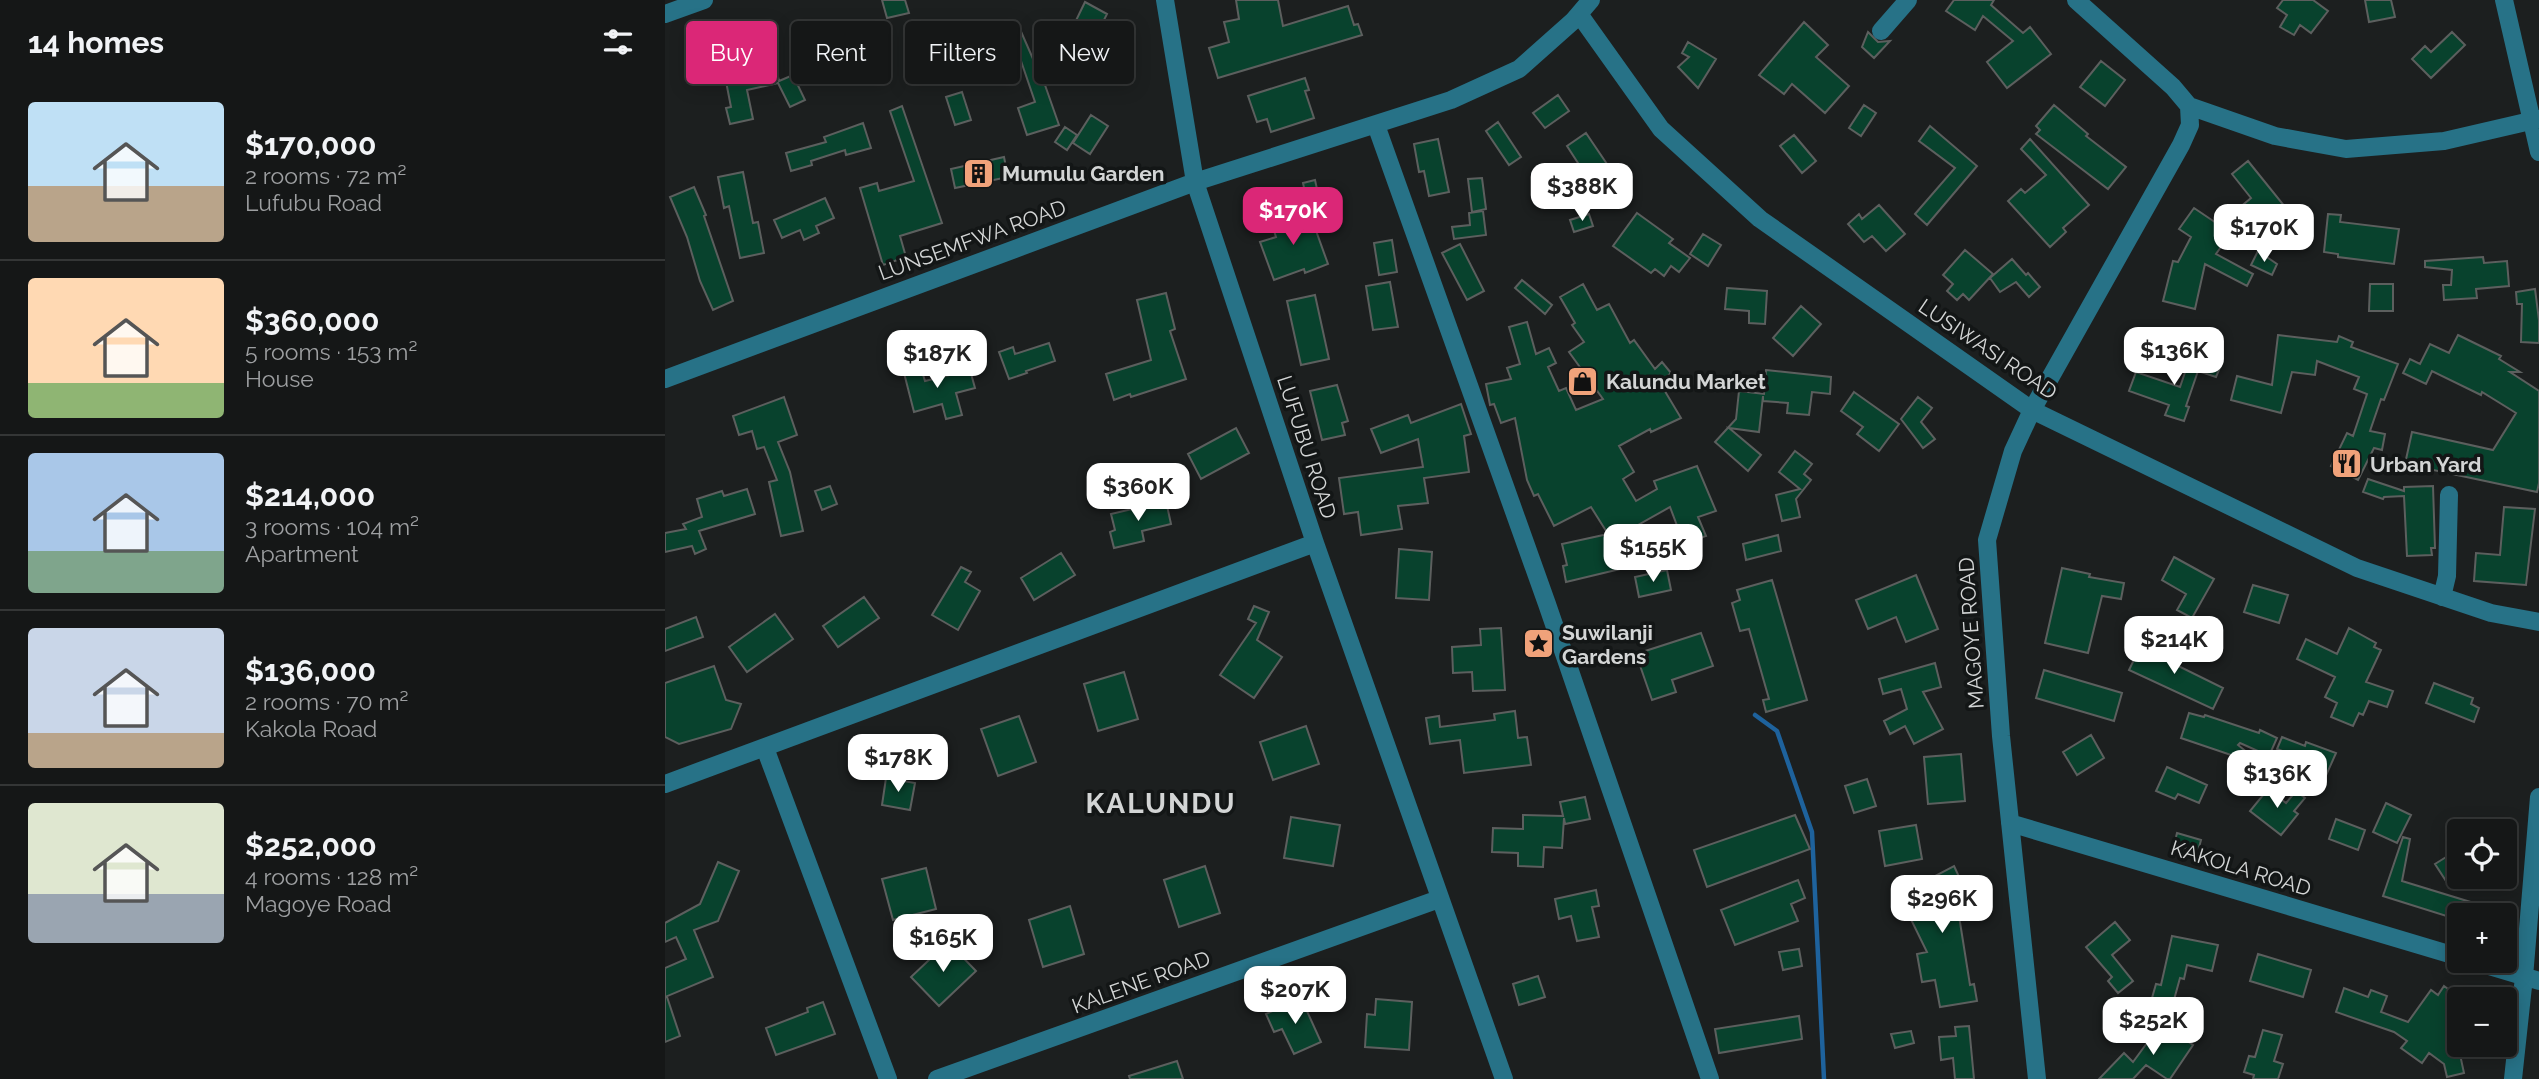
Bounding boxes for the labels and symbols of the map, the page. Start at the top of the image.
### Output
building icon: Mumulu Garden [962,156,996,190]
place label: Mumulu Garden [1002,161,1164,186]
pin: $388K [1533,164,1631,223]
pin: $170K [1244,188,1342,247]
street label: LUNSEMFWA ROAD [875,194,1069,286]
pin: $170K [2215,204,2313,264]
street label: LUSIWASI ROAD [1914,293,2062,405]
pin: $136K [2125,328,2223,387]
pin: $187K [888,330,986,390]
shop icon: Kalundu Market [1566,364,1600,398]
place label: Kalundu Market [1606,369,1766,394]
street label: LUFUBU ROAD [1272,372,1342,522]
restaurant icon: Urban Yard [2330,447,2364,481]
place label: Urban Yard [2370,452,2482,477]
pin: $360K [1089,463,1187,523]
pin: $155K [1604,524,1702,584]
street label: MAGOYE ROAD [1953,556,1989,710]
pin: $214K [2125,616,2223,676]
place label: Suwilanji Gardens [1562,620,1653,669]
place icon: Suwilanji Gardens [1522,627,1556,661]
pin: $178K [849,734,947,794]
pin: $136K [2228,750,2326,810]
district label: KALUNDU [1086,787,1236,820]
street label: KAKOLA ROAD [2168,835,2314,901]
pin: $296K [1893,876,1991,935]
pin: $165K [894,914,992,974]
street label: KALENE ROAD [1068,945,1214,1019]
pin: $207K [1246,967,1344,1026]
pin: $252K [2104,998,2202,1057]

